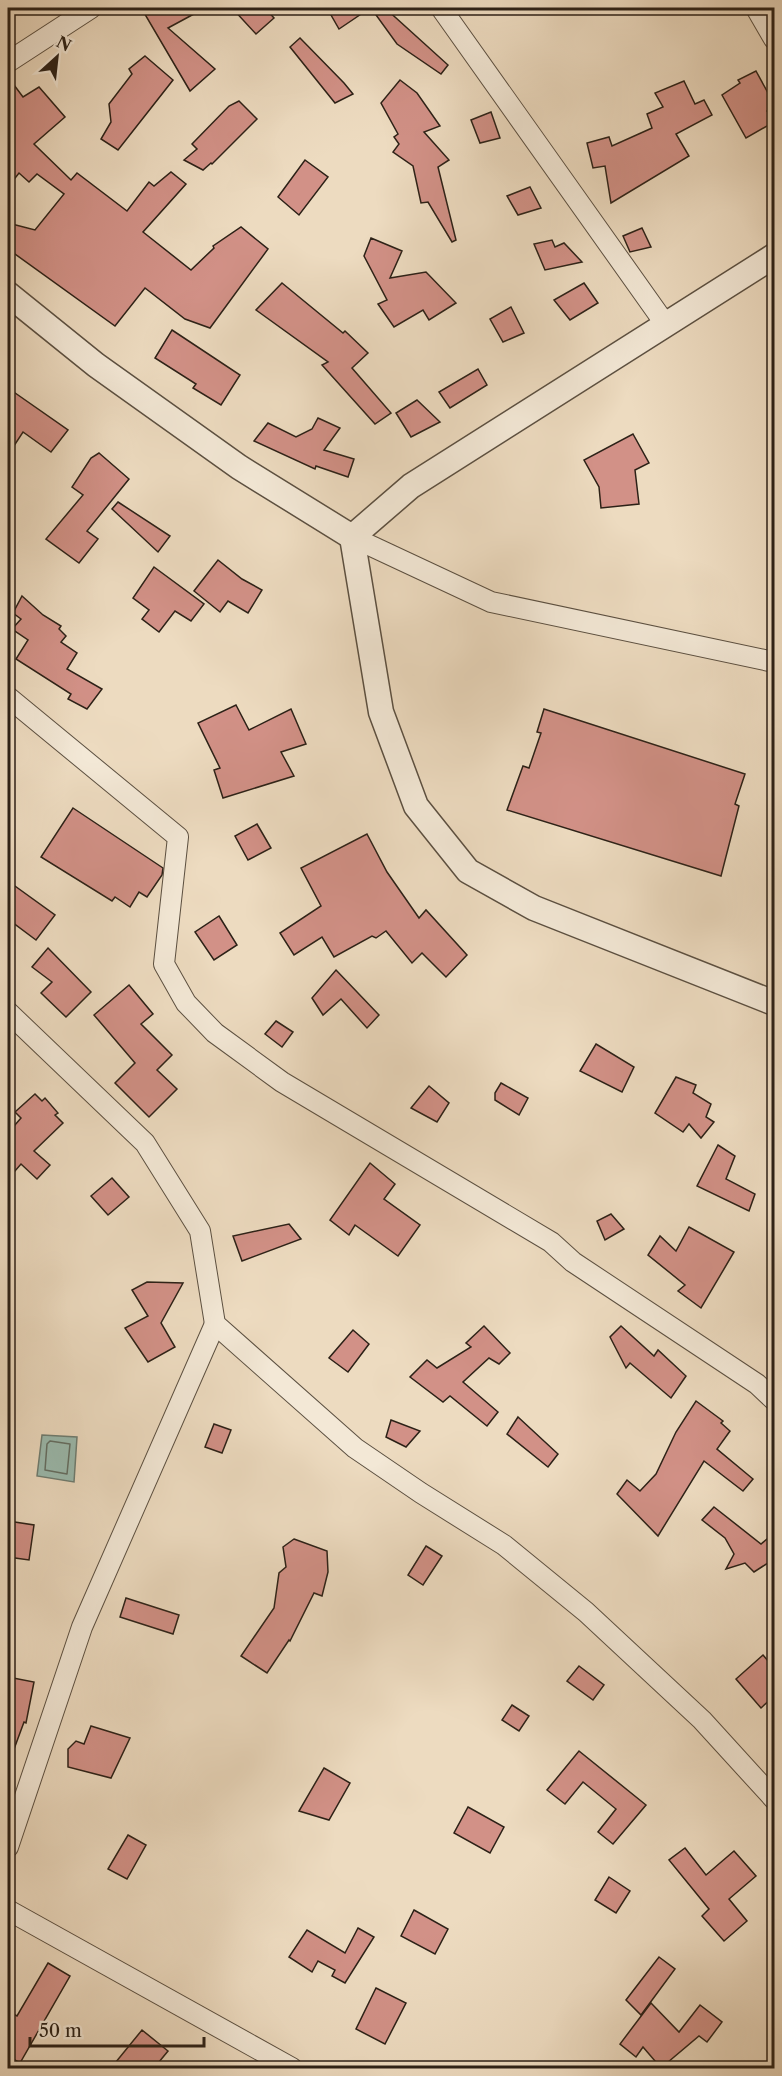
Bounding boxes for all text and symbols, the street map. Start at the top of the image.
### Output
north arrow [27,27,87,87]
text: N [53,32,75,56]
scale bar [30,2010,204,2048]
text: 50 m [39,2020,82,2042]

